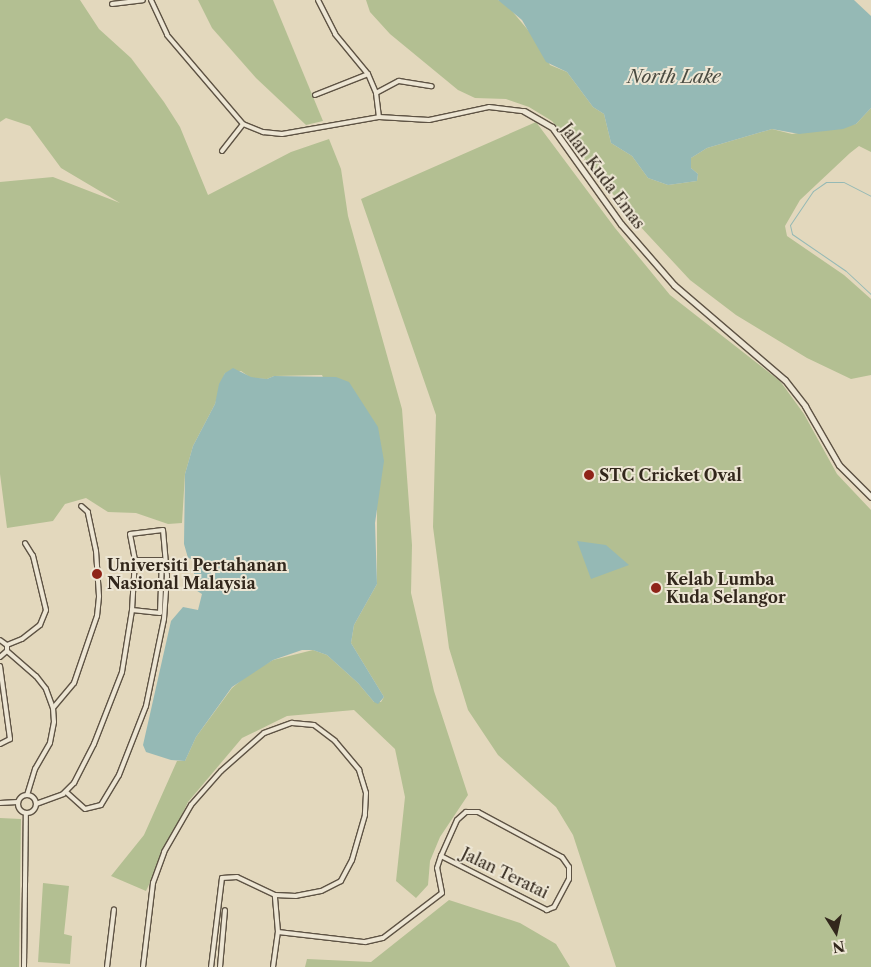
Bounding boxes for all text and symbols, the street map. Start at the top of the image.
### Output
water label: North Lake [627,66,721,88]
street label: Jalan Kuda Emas [557,119,649,233]
place label: STC Cricket Oval [599,465,742,485]
marker: STC Cricket Oval [583,469,595,481]
place label: Universiti Pertahanan Nasional Malaysia [107,555,287,593]
marker: Universiti Pertahanan Nasional Malaysia [91,568,103,580]
place label: Kelab Lumba Kuda Selangor [666,569,786,607]
marker: Kelab Lumba Kuda Selangor [650,582,662,594]
street label: Jalan Teratai [458,844,552,902]
north arrow [811,907,861,957]
text: N [831,937,846,957]

